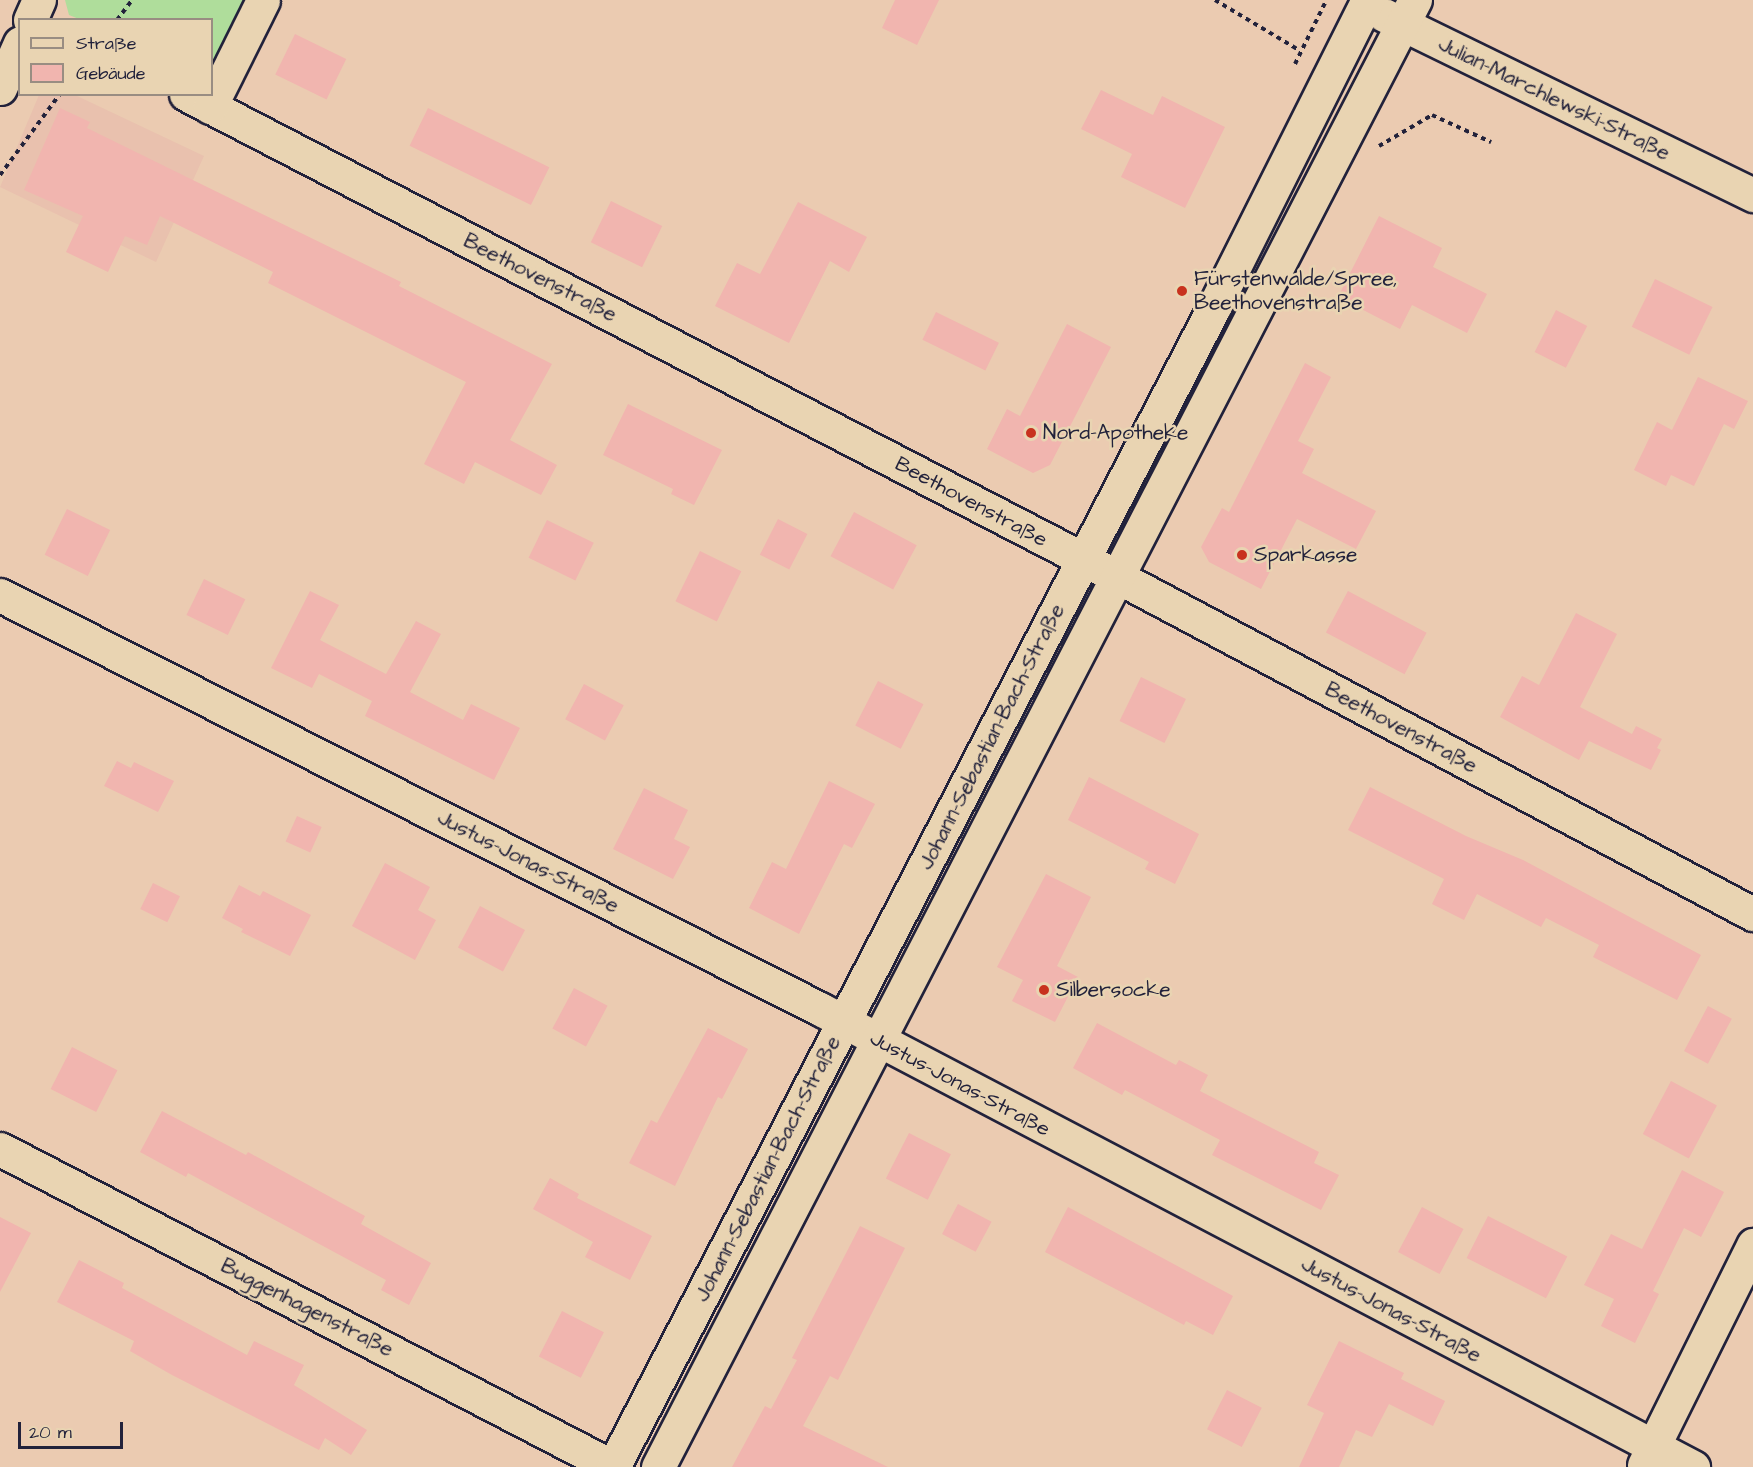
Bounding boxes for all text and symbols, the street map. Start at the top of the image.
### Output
legend [18,18,213,96]
text: Straße [76,31,136,56]
street label: Julian-Marchlewski-Straße [1434,32,1674,166]
text: Gebäude [76,61,146,86]
street label: Beethovenstraße [459,228,621,328]
place label: Fürstenwalde/Spree, Beethovenstraße [1194,266,1398,316]
marker: Fürstenwalde/Spree, Beethovenstraße [1175,284,1189,298]
place label: Nord-Apotheke [1043,420,1188,446]
marker: Nord-Apotheke [1024,426,1038,440]
street label: Beethovenstraße [891,451,1051,553]
place label: Sparkasse [1254,542,1357,568]
marker: Sparkasse [1235,548,1249,562]
street label: Johann-Sebastian-Bach-Straße [914,600,1070,874]
street label: Beethovenstraße [1321,677,1481,779]
street label: Justus-Jonas-Straße [433,805,623,919]
place label: Silbersocke [1056,977,1171,1003]
marker: Silbersocke [1037,983,1051,997]
street label: Justus-Jonas-Straße [866,1026,1054,1142]
street label: Johann-Sebastian-Bach-Straße [690,1032,846,1306]
street label: Justus-Jonas-Straße [1297,1252,1485,1368]
street label: Buggenhagenstraße [216,1254,398,1362]
scale bar [21,1410,126,1448]
text: 20 m [29,1420,72,1445]

